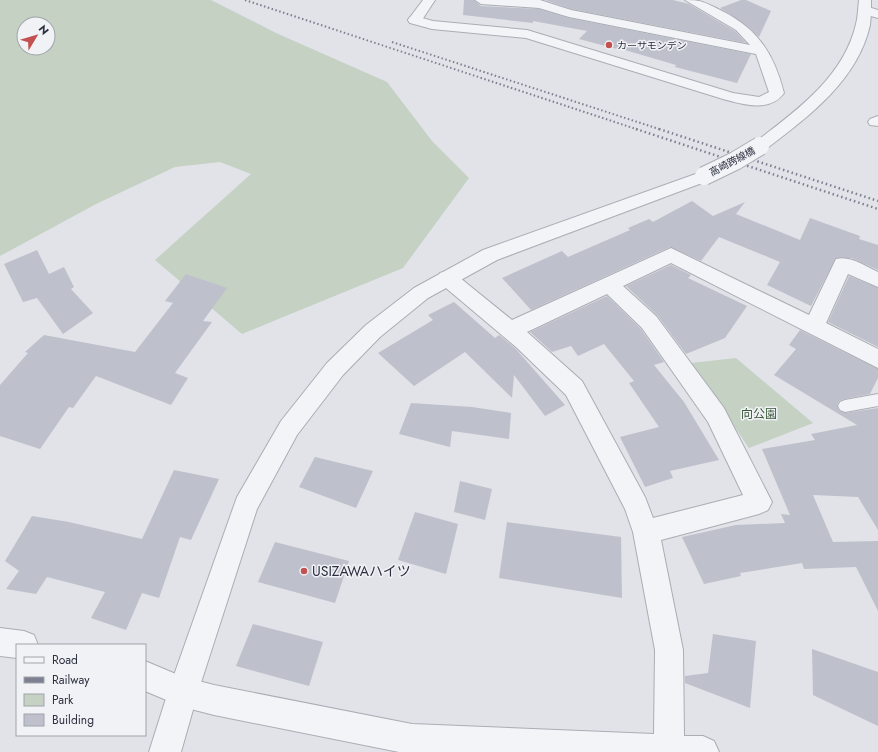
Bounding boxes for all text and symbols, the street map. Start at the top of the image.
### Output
north arrow [16,16,56,56]
text: N [35,21,53,38]
place label: カーサモンデン [617,38,687,53]
marker: カーサモンデン [604,40,614,50]
street label: 高崎跨線橋 [707,143,758,180]
park label: 向公園 [741,405,777,423]
place label: USIZAWAハイツ [312,561,411,581]
marker: USIZAWAハイツ [299,566,309,576]
legend [16,644,146,736]
text: Road [52,651,78,669]
text: Railway [52,671,90,689]
text: Park [52,691,74,709]
text: Building [52,711,94,729]

